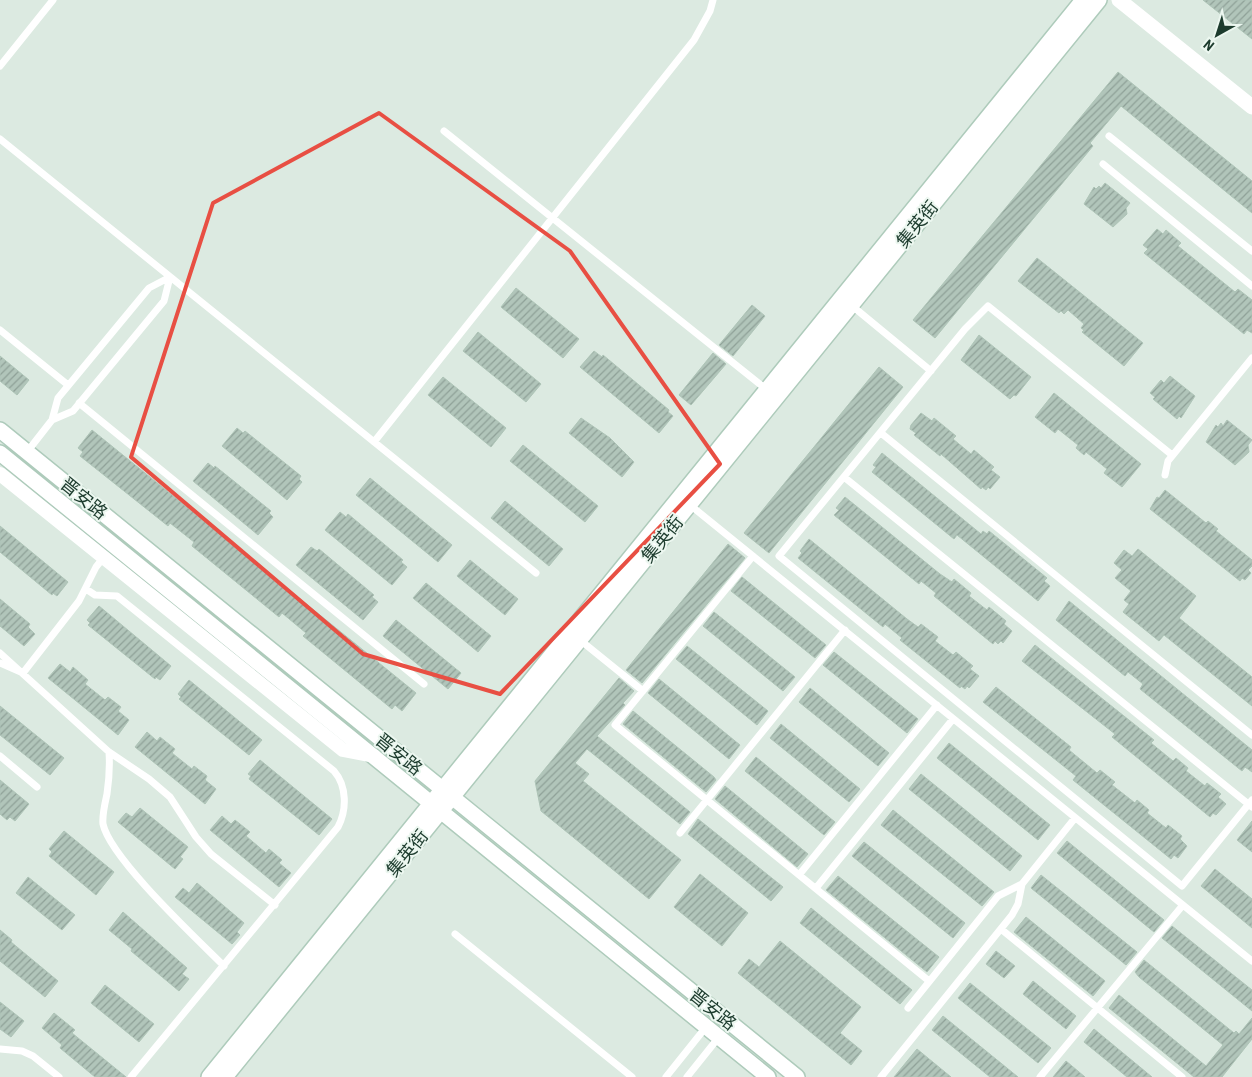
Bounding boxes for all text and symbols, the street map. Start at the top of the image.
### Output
north arrow [1192,10,1242,60]
text: N [1200,36,1217,54]
street label: 集英街 [892,196,942,252]
street label: 晋安路 [56,473,112,523]
street label: 集英街 [637,511,687,567]
street label: 晋安路 [371,729,427,779]
street label: 集英街 [382,825,432,881]
street label: 晋安路 [685,984,741,1034]

